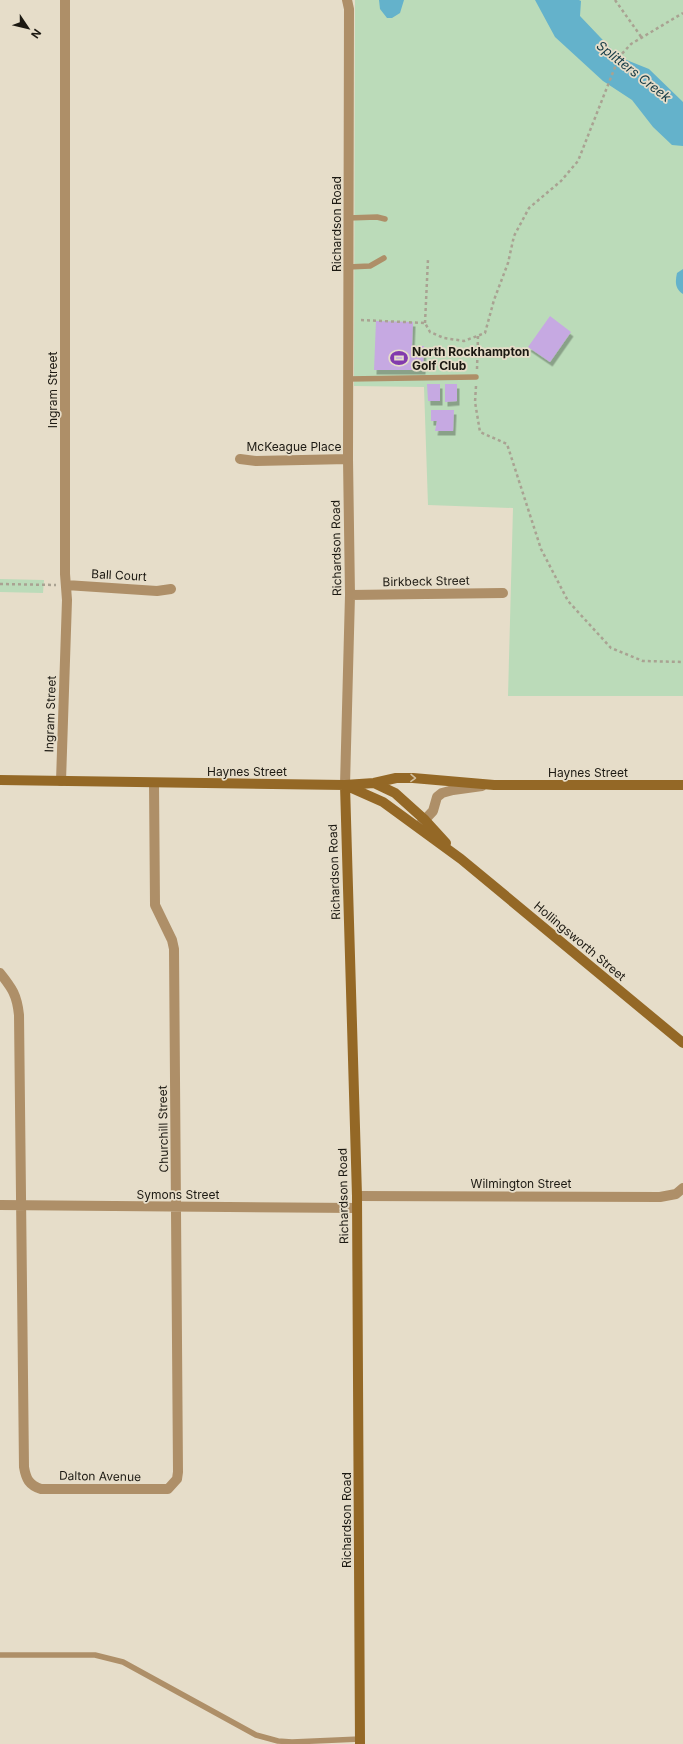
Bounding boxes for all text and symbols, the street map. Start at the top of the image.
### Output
north arrow [8,8,48,48]
text: N [28,26,44,41]
water label: Splitters Creek [594,37,675,105]
street label: Richardson Road [329,176,344,272]
place label: North Rockhampton Golf Club [412,344,530,373]
sports icon: North Rockhampton Golf Club [389,348,409,368]
street label: Ingram Street [45,352,60,428]
street label: McKeague Place [246,439,342,454]
street label: Richardson Road [328,500,344,596]
street label: Ball Court [91,566,147,584]
street label: Birkbeck Street [382,573,470,589]
street label: Ingram Street [41,675,59,753]
street label: Haynes Street [207,764,287,779]
street label: Haynes Street [548,765,628,780]
one-way arrow [410,774,416,782]
street label: Richardson Road [325,824,343,920]
street label: Hollingsworth Street [531,898,629,984]
street label: Churchill Street [155,1085,171,1173]
street label: Richardson Road [335,1148,351,1244]
street label: Wilmington Street [471,1176,571,1191]
street label: Symons Street [137,1187,219,1202]
street label: Dalton Avenue [59,1468,141,1484]
street label: Richardson Road [339,1472,354,1568]

